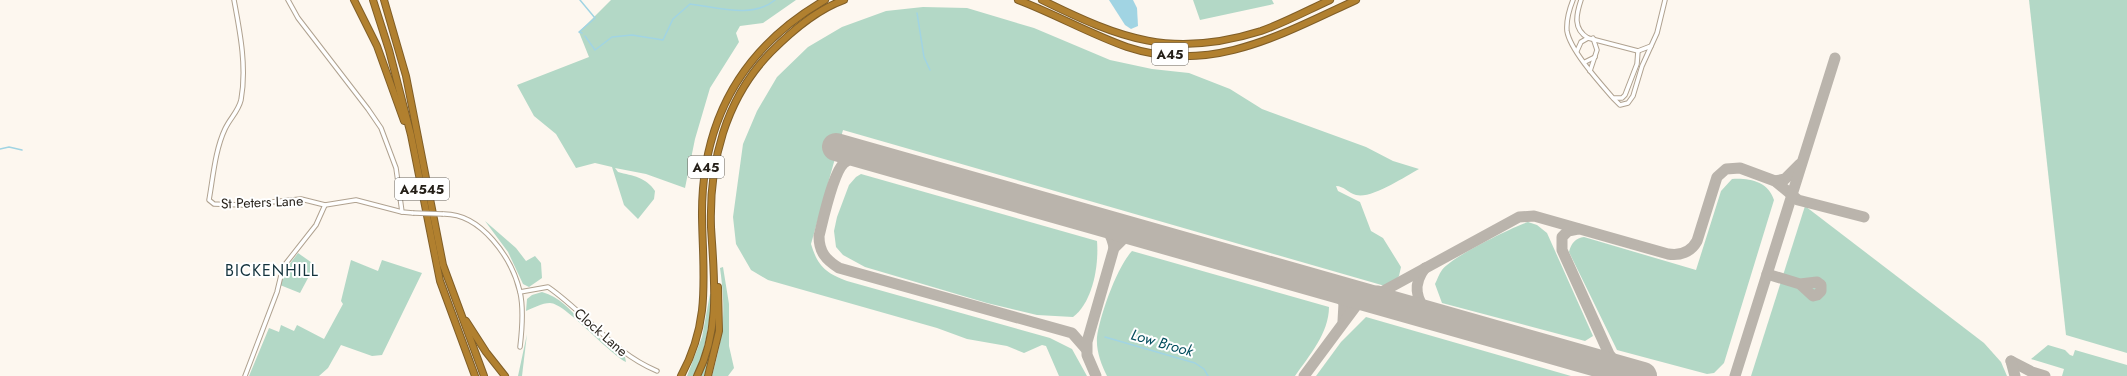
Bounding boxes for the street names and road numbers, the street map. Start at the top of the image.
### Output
road number: A45 [1152,43,1188,65]
road number: A45 [688,156,724,178]
road number: A4545 [395,178,449,200]
street label: St Peters Lane [220,191,304,213]
street label: Clock Lane [570,303,632,361]

